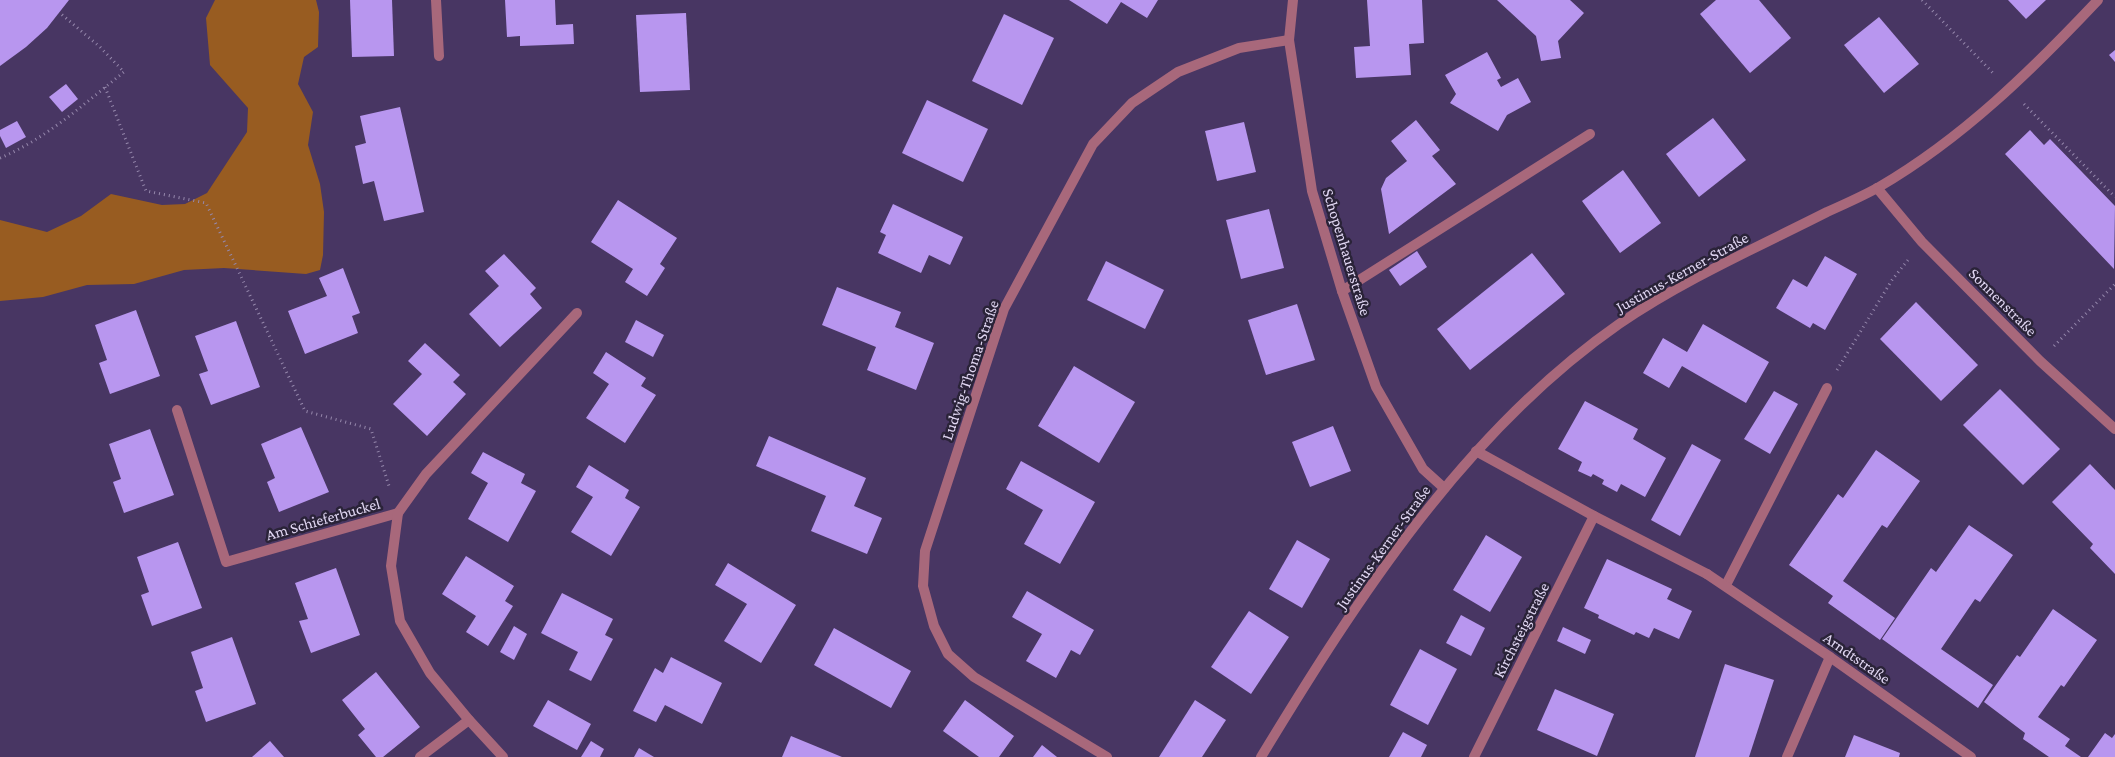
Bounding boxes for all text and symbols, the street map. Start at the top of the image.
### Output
street label: Schopenhauerstraße [1319,186,1374,318]
street label: Justinus-Kerner-Straße [1611,229,1752,317]
street label: Sonnenstraße [1966,265,2040,339]
street label: Ludwig-Thoma-Straße [938,298,1003,442]
street label: Justinus-Kerner-Straße [1331,482,1434,614]
street label: Am Schieferbuckel [264,495,382,543]
street label: Kirchsteigstraße [1490,580,1553,681]
street label: Arndtstraße [1820,629,1894,687]

